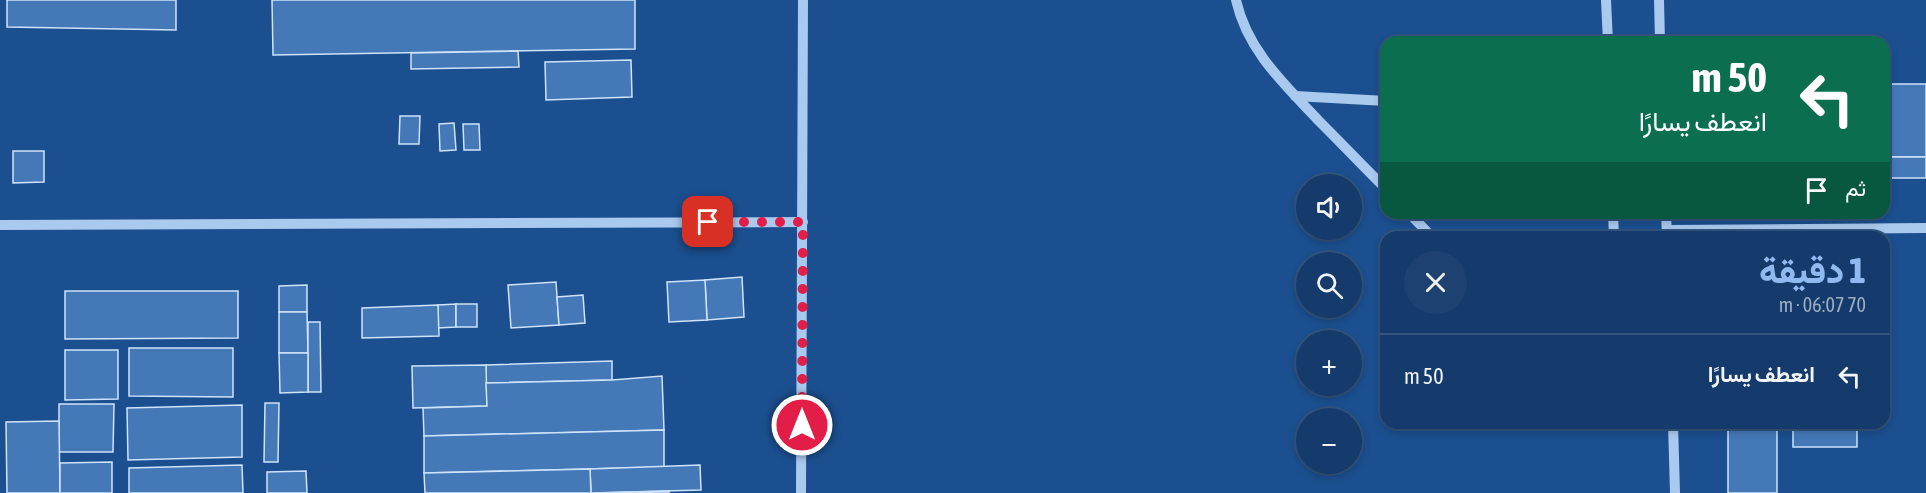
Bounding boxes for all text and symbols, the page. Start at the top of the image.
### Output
text: 50 m [1692,53,1767,101]
icon: left [1788,60,1866,138]
text: انعطف يسارًا [1639,106,1767,137]
map controls [1296,174,1362,474]
button: sound [1296,174,1362,240]
icon: arrive [1800,174,1833,207]
text: ثم [1845,175,1866,201]
pin [682,196,733,247]
icon: arrive [691,205,724,238]
text: 1 دقيقة [1759,249,1866,291]
button: close [1404,251,1467,314]
button: search [1296,252,1362,318]
text: 70 m · 06:07 [1779,293,1866,316]
button: + [1296,330,1362,396]
icon: left [1833,360,1866,393]
text: انعطف يسارًا [1708,361,1815,387]
text: 50 m [1404,363,1444,389]
position arrow [770,393,834,457]
button: − [1296,408,1362,474]

